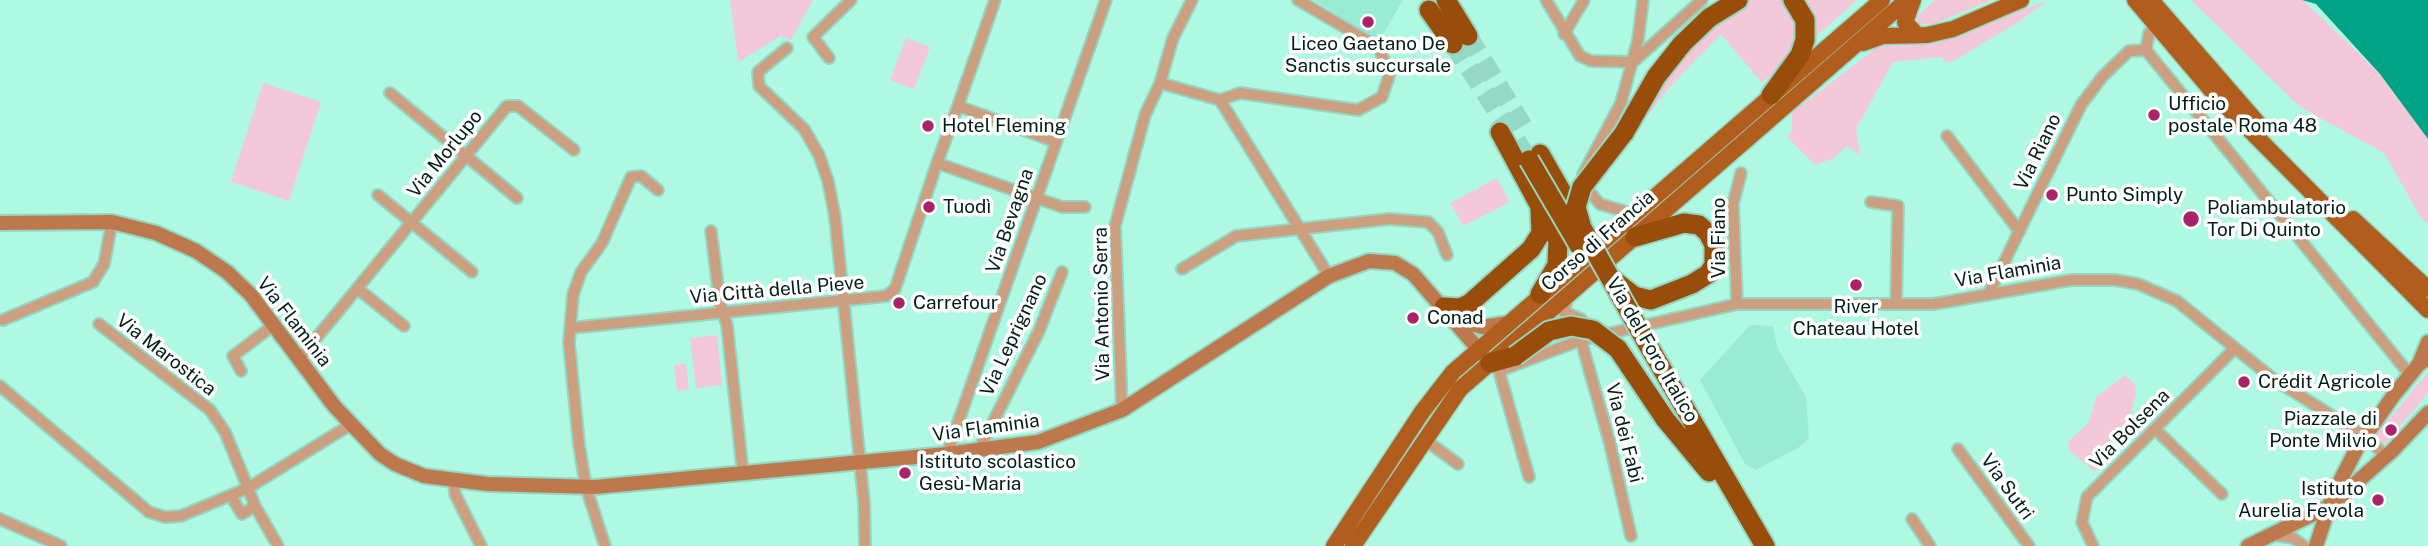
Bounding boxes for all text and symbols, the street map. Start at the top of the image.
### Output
marker: Liceo Gaetano De Sanctis succursale [1360,14,1376,30]
place label: Liceo Gaetano De Sanctis succursale [1285,33,1451,77]
place label: Ufficio postale Roma 48 [2168,93,2317,137]
street label: Via Morlupo [403,106,487,202]
marker: Ufficio postale Roma 48 [2146,107,2162,123]
street label: Via Riano [2010,110,2066,194]
place label: Hotel Fleming [942,115,1066,137]
marker: Hotel Fleming [920,118,936,134]
street label: Via Bevagna [981,166,1039,276]
place label: Punto Simply [2066,184,2183,206]
street label: Corso di Francia [1537,186,1659,296]
marker: Punto Simply [2044,187,2060,203]
place label: Tuodì [943,196,991,218]
place label: Poliambulatorio Tor Di Quinto [2207,197,2346,241]
street label: Via Fiano [1708,198,1730,278]
marker: Tuodì [921,199,937,215]
marker: Poliambulatorio Tor Di Quinto [2181,209,2201,229]
street label: Via Antonio Serra [1089,227,1115,381]
street label: Via Flaminia [1953,251,2063,293]
street label: Via Leprignano [976,270,1052,400]
street label: Via Città della Pieve [689,271,865,309]
street label: Via Flaminia [252,273,336,371]
street label: Via del Foro Italico [1601,273,1703,427]
marker: River Chateau Hotel [1848,277,1864,293]
place label: Carrefour [913,292,998,314]
marker: Carrefour [891,295,907,311]
place label: River Chateau Hotel [1793,296,1919,340]
place label: Conad [1427,307,1484,329]
street label: Via Marostica [112,309,220,401]
marker: Conad [1405,310,1421,326]
place label: Crédit Agricole [2258,371,2391,393]
marker: Crédit Agricole [2236,374,2252,390]
street label: Via dei Fabi [1601,381,1647,485]
street label: Via Bolsena [2085,384,2175,474]
place label: Piazzale di Ponte Milvio [2269,408,2377,452]
street label: Via Flaminia [931,409,1041,447]
marker: Piazzale di Ponte Milvio [2383,422,2399,438]
street label: Via Sutri [1975,450,2039,524]
place label: Istituto scolastico Gesù-Maria [919,451,1076,495]
marker: Istituto scolastico Gesù-Maria [897,465,913,481]
place label: Istituto Aurelia Fevola [2238,478,2364,522]
marker: Istituto Aurelia Fevola [2370,492,2386,508]

